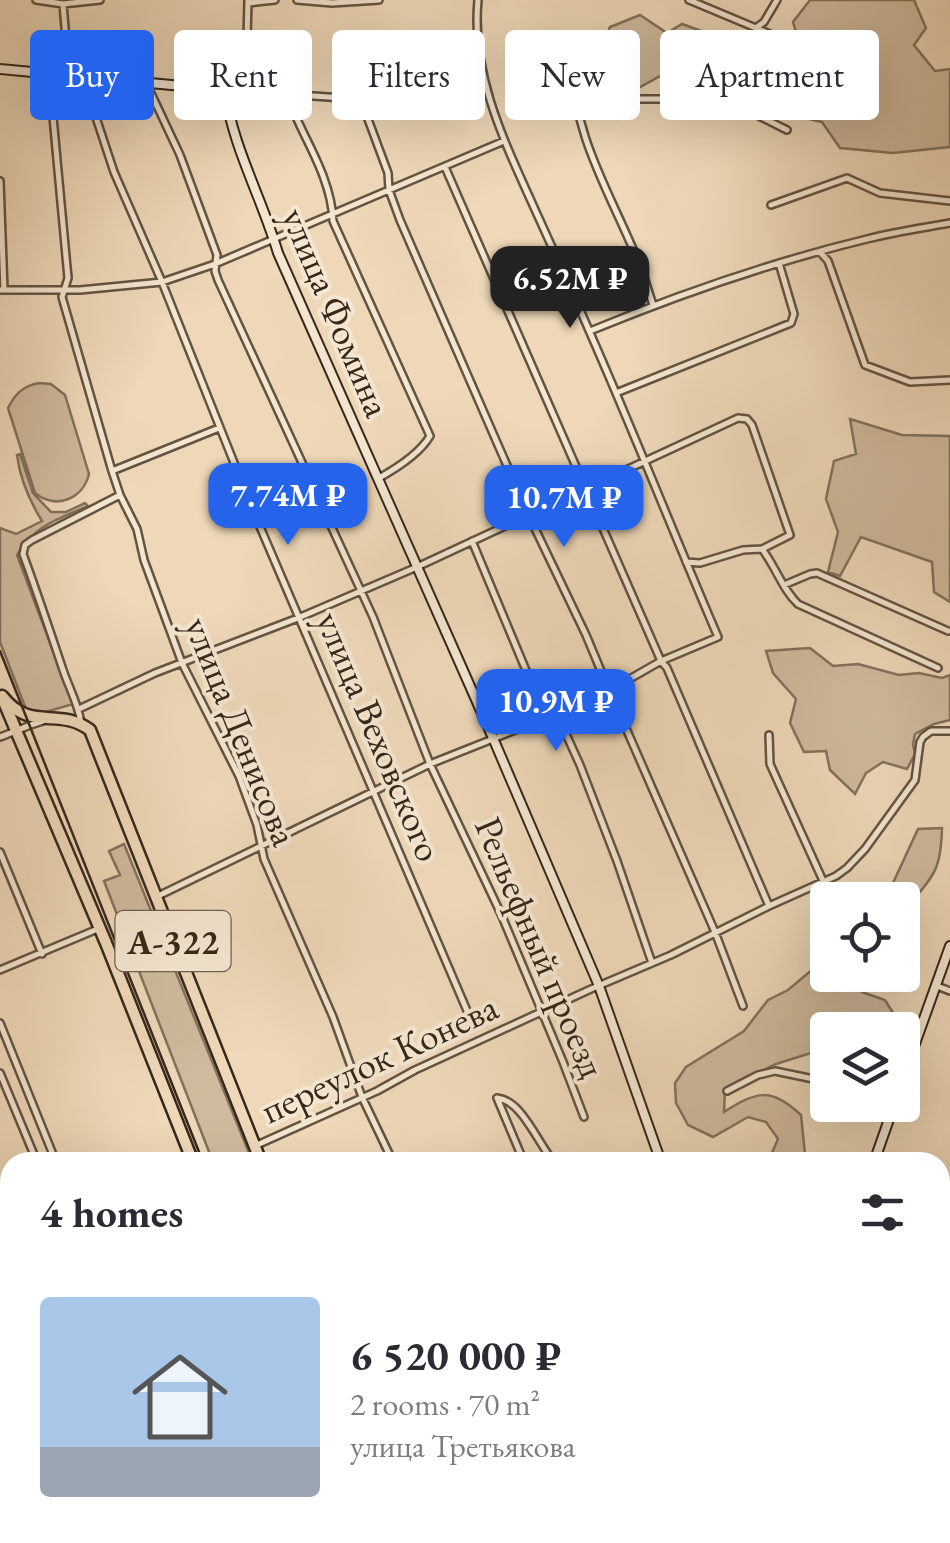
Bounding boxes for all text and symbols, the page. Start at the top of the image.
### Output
chip: Buy [30,30,154,120]
chip: Rent [174,30,312,120]
chip: Filters [332,30,485,120]
chip: New [505,30,640,120]
chip: Apartment [660,30,879,120]
street label: улица Фомина [271,200,403,425]
pin: 6.52M ₽ [478,246,662,331]
text: 6.52M ₽ [512,257,628,299]
pin: 7.74M ₽ [196,463,380,548]
pin: 10.7M ₽ [472,465,656,550]
text: 7.74M ₽ [230,474,346,516]
text: 10.7M ₽ [506,476,622,518]
street label: улица Веховского [305,604,455,868]
street label: улица Денисова [174,609,310,853]
pin: 10.9M ₽ [464,669,648,754]
text: 10.9M ₽ [498,680,614,722]
street label: Рельефный проезд [464,809,618,1085]
map controls [810,882,920,1122]
button: locate [810,882,920,992]
road number: А-322 [116,911,230,971]
street label: переулок Конева [253,981,506,1134]
button: layers [810,1012,920,1122]
text: 4 homes [40,1185,183,1240]
icon: filters [855,1185,910,1240]
text: 6 520 000 ₽ [350,1328,561,1383]
icon: home [120,1337,240,1457]
text: 2 rooms · 70 m² [350,1383,540,1425]
text: улица Третьякова [350,1425,576,1467]

